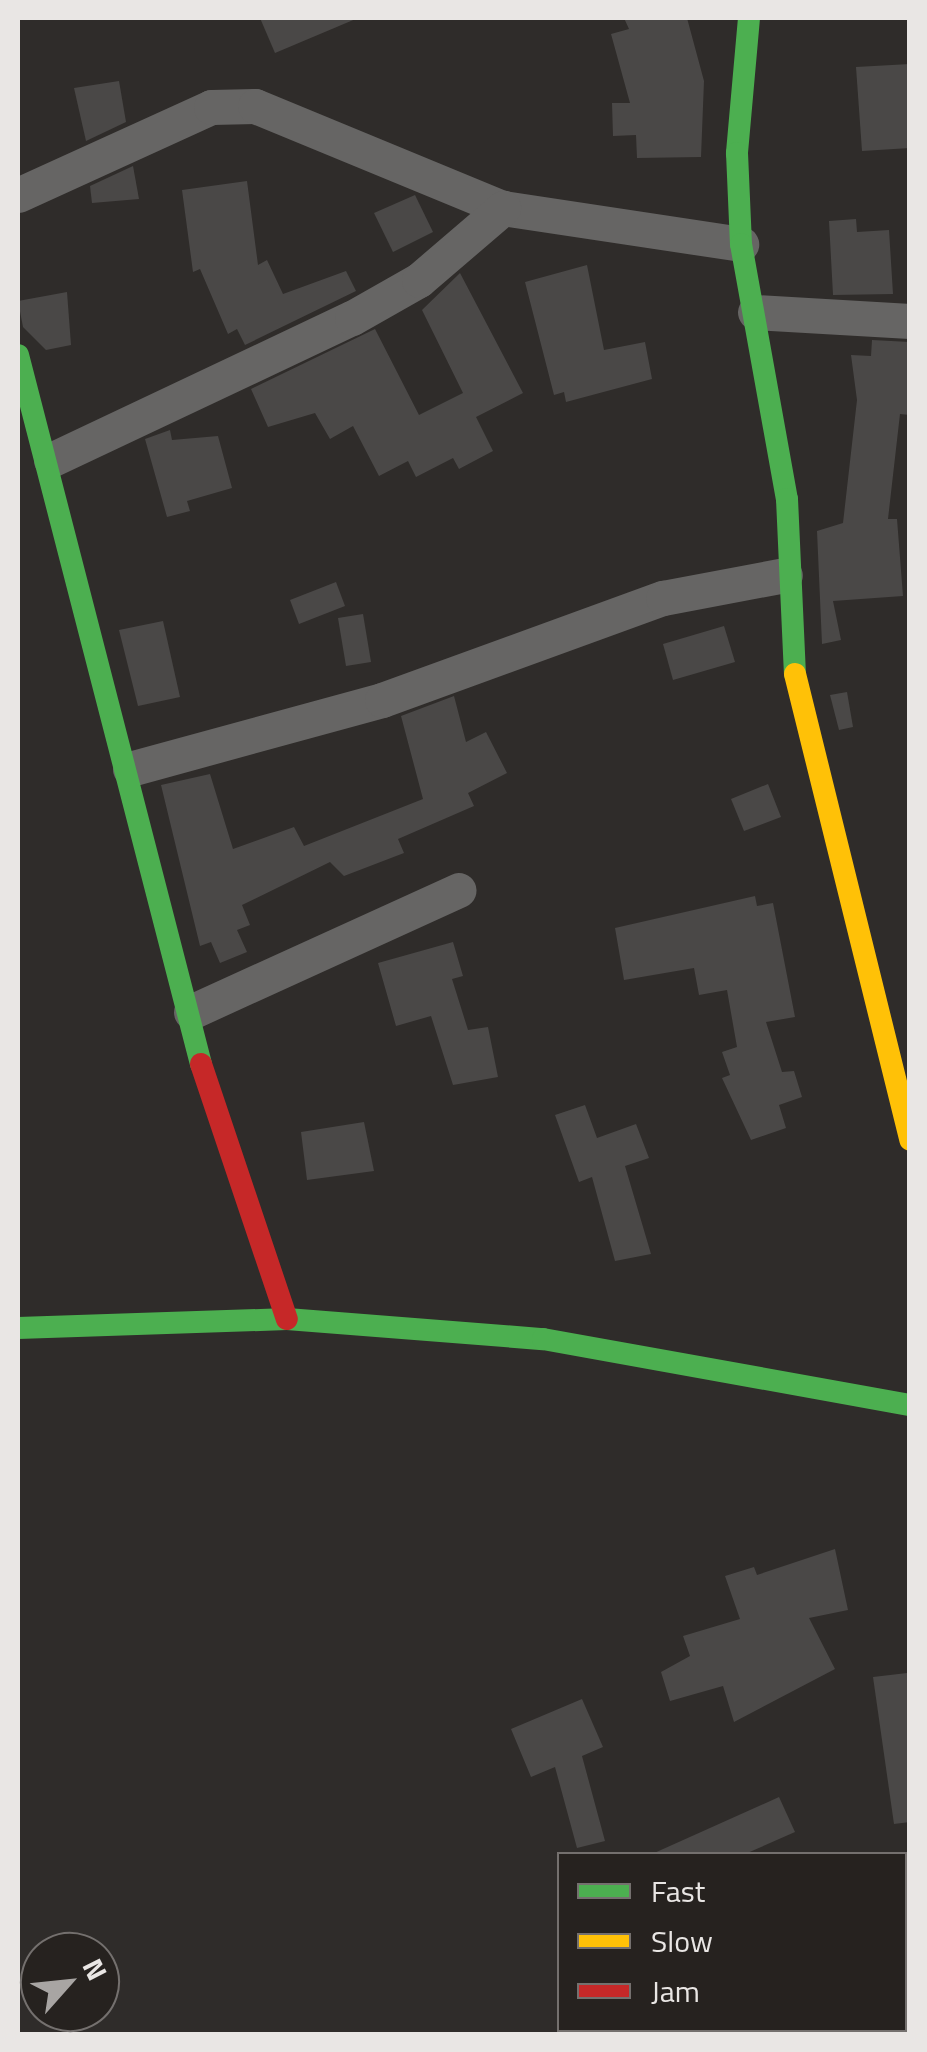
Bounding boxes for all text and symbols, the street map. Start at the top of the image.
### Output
legend [557,1852,907,2032]
text: Fast [651,1868,705,1914]
text: Slow [651,1918,713,1964]
north arrow [20,1932,120,2032]
text: N [72,1951,119,1987]
text: Jam [651,1968,700,2014]

